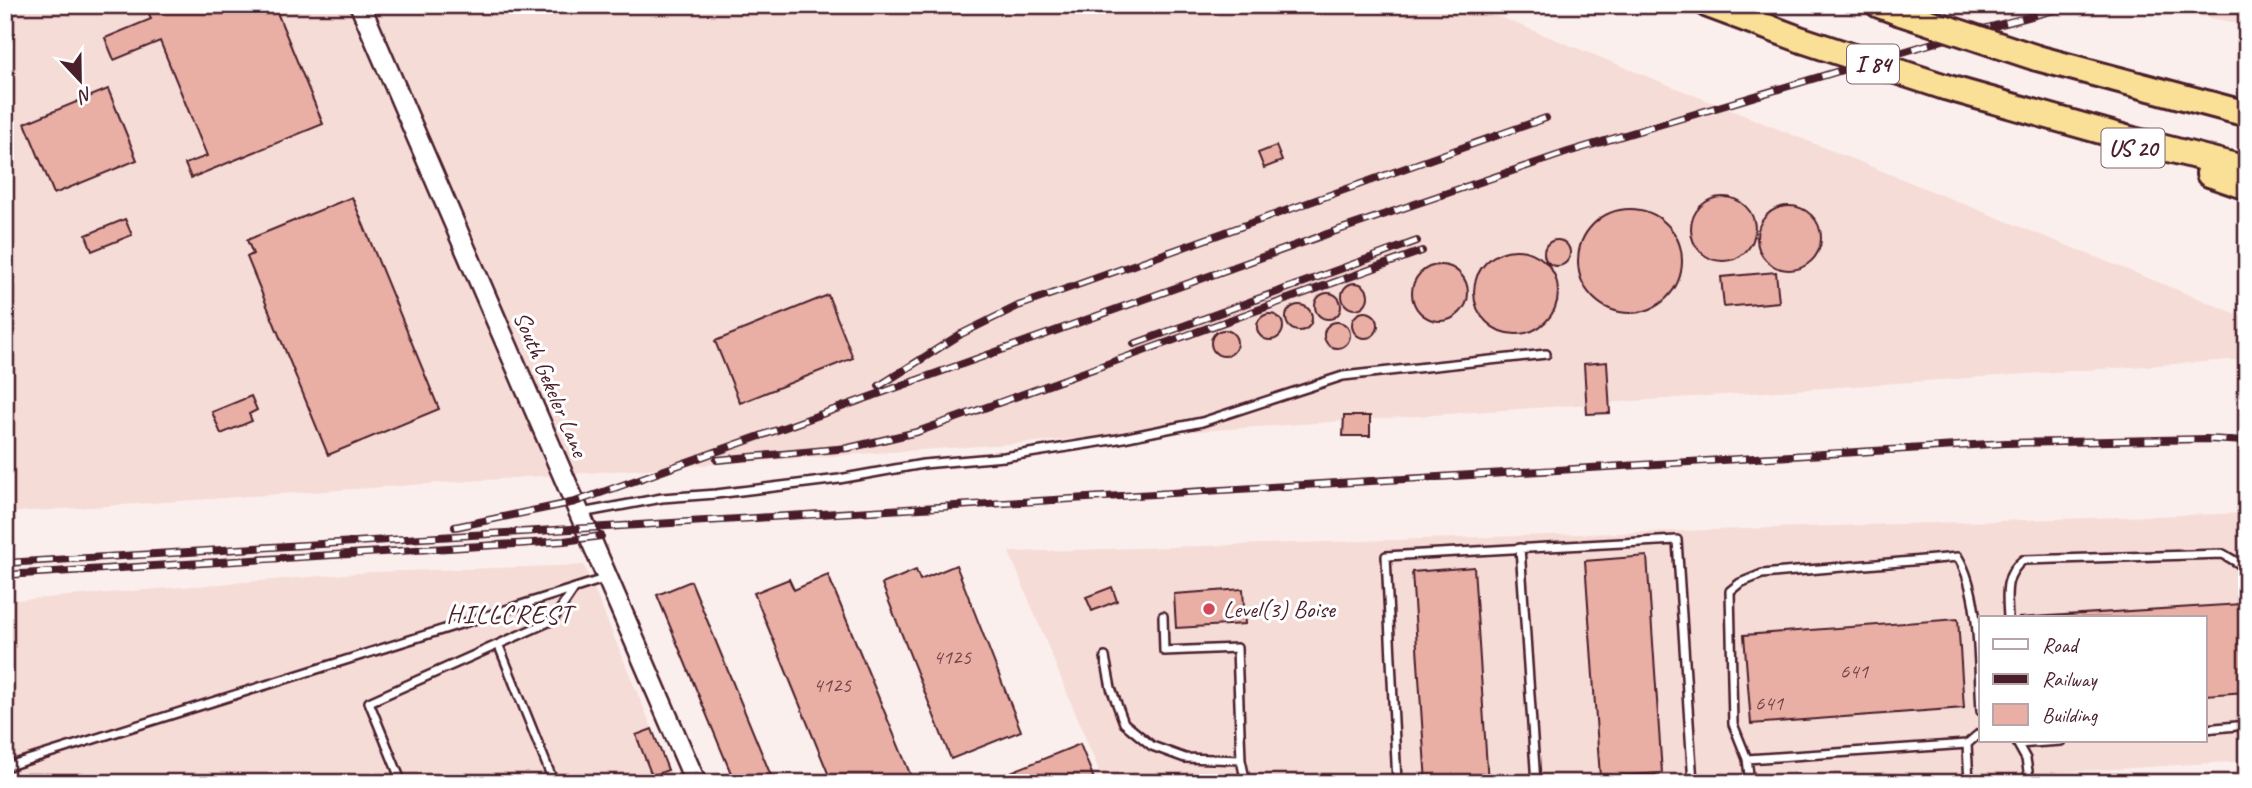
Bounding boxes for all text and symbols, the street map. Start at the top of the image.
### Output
road number: I 84 [1847,44,1899,83]
north arrow [46,46,116,116]
text: N [73,82,96,109]
road number: US 20 [2102,128,2164,168]
street label: South Gekeler Lane [507,307,596,463]
place label: Level(3) Boise [1223,594,1337,624]
district label: HILLCREST [446,598,577,631]
marker: Level(3) Boise [1201,601,1217,617]
legend [1979,616,2206,742]
text: Road [2042,632,2081,658]
house number: 4125 [933,644,972,670]
house number: 641 [1840,658,1870,684]
text: Railway [2042,666,2098,692]
house number: 4125 [813,672,852,698]
house number: 641 [1755,690,1785,716]
text: Building [2042,702,2099,728]

